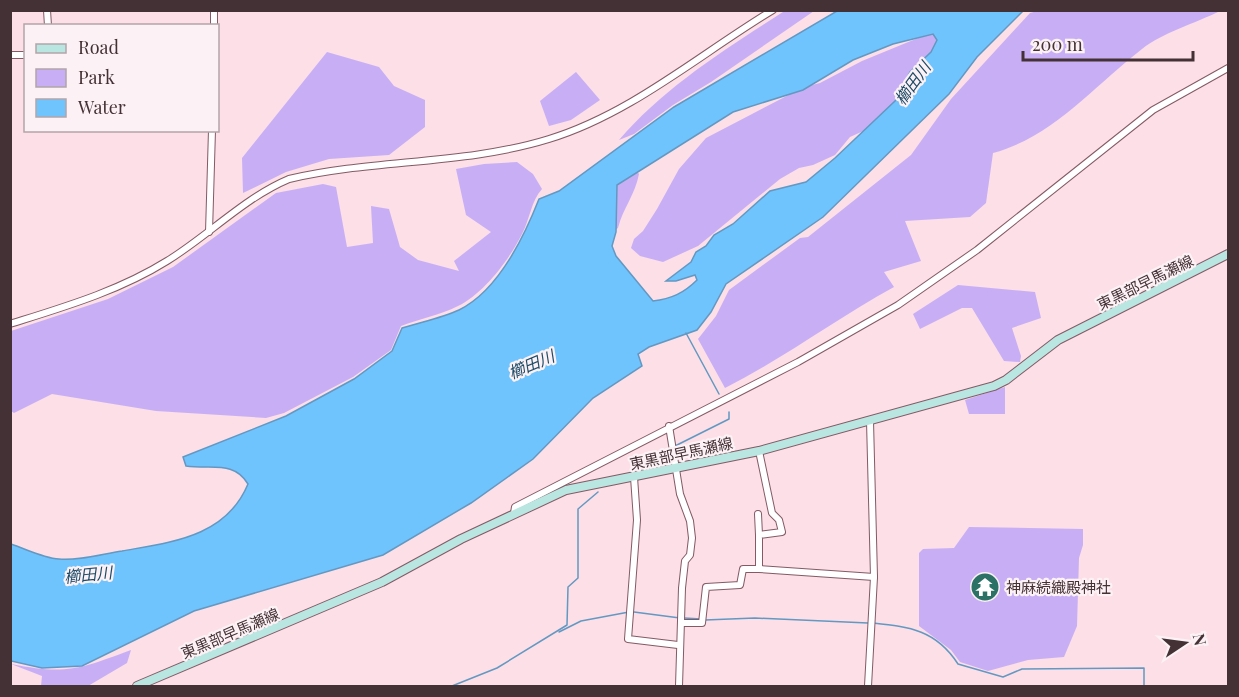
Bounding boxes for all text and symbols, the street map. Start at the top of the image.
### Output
legend [24,24,219,132]
scale bar [1023,24,1192,62]
text: 200 m [1032,32,1083,56]
text: Road [78,35,119,59]
water label: 櫛田川 [889,56,936,109]
text: Park [78,65,115,89]
text: Water [77,95,126,119]
street label: 東黒部早馬瀬線 [1093,250,1197,314]
water label: 櫛田川 [505,344,559,383]
street label: 東黒部早馬瀬線 [628,432,734,474]
water label: 櫛田川 [63,561,115,587]
temple icon: 神麻続織殿神社 [969,571,1001,603]
place label: 神麻続織殿神社 [1006,577,1111,597]
street label: 東黒部早馬瀬線 [178,603,282,663]
north arrow [1155,613,1215,673]
text: N [1189,632,1212,648]

